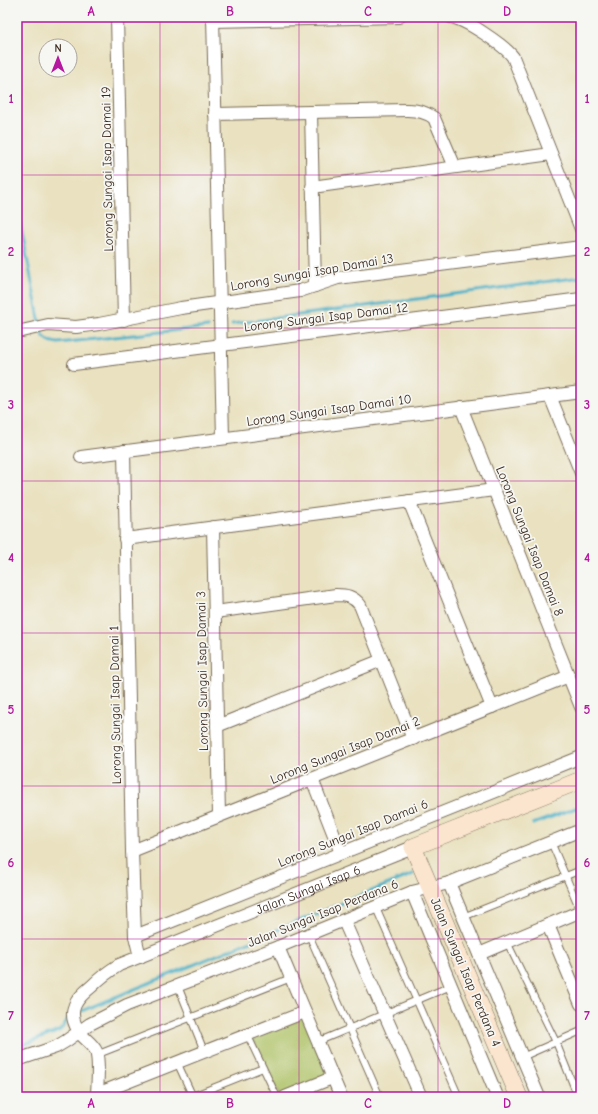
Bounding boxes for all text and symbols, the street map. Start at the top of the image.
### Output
text: A [87,4,95,19]
text: B [226,4,234,19]
text: C [364,4,372,19]
text: D [503,4,511,19]
north arrow [38,38,78,78]
text: N [54,42,62,55]
street label: Lorong Sungai Isap Damai 19 [98,86,116,252]
text: 1 [8,91,14,106]
text: 1 [584,91,590,106]
text: 2 [8,244,14,259]
text: 2 [584,244,590,259]
street label: Lorong Sungai Isap Damai 13 [229,250,395,294]
street label: Lorong Sungai Isap Damai 12 [243,299,409,335]
street label: Lorong Sungai Isap Damai 10 [246,391,413,429]
text: 3 [8,397,14,412]
text: 3 [584,397,590,412]
street label: Lorong Sungai Isap Damai 8 [493,464,567,618]
text: 4 [8,550,14,565]
text: 4 [584,550,590,565]
street label: Lorong Sungai Isap Damai 3 [193,591,211,751]
street label: Lorong Sungai Isap Damai 1 [106,626,124,784]
text: 5 [8,702,15,717]
text: 5 [584,702,591,717]
street label: Lorong Sungai Isap Damai 2 [268,713,422,787]
street label: Lorong Sungai Isap Damai 6 [276,796,430,870]
text: 6 [8,855,15,870]
text: 6 [584,855,591,870]
street label: Jalan Sungai Isap 6 [254,861,362,917]
street label: Jalan Sungai Isap Perdana 6 [246,876,400,950]
street label: Jalan Sungai Isap Perdana 4 [428,895,504,1049]
text: 7 [8,1008,14,1023]
text: 7 [584,1008,590,1023]
text: A [87,1096,95,1111]
text: B [226,1096,234,1111]
text: C [364,1096,372,1111]
text: D [503,1096,511,1111]

